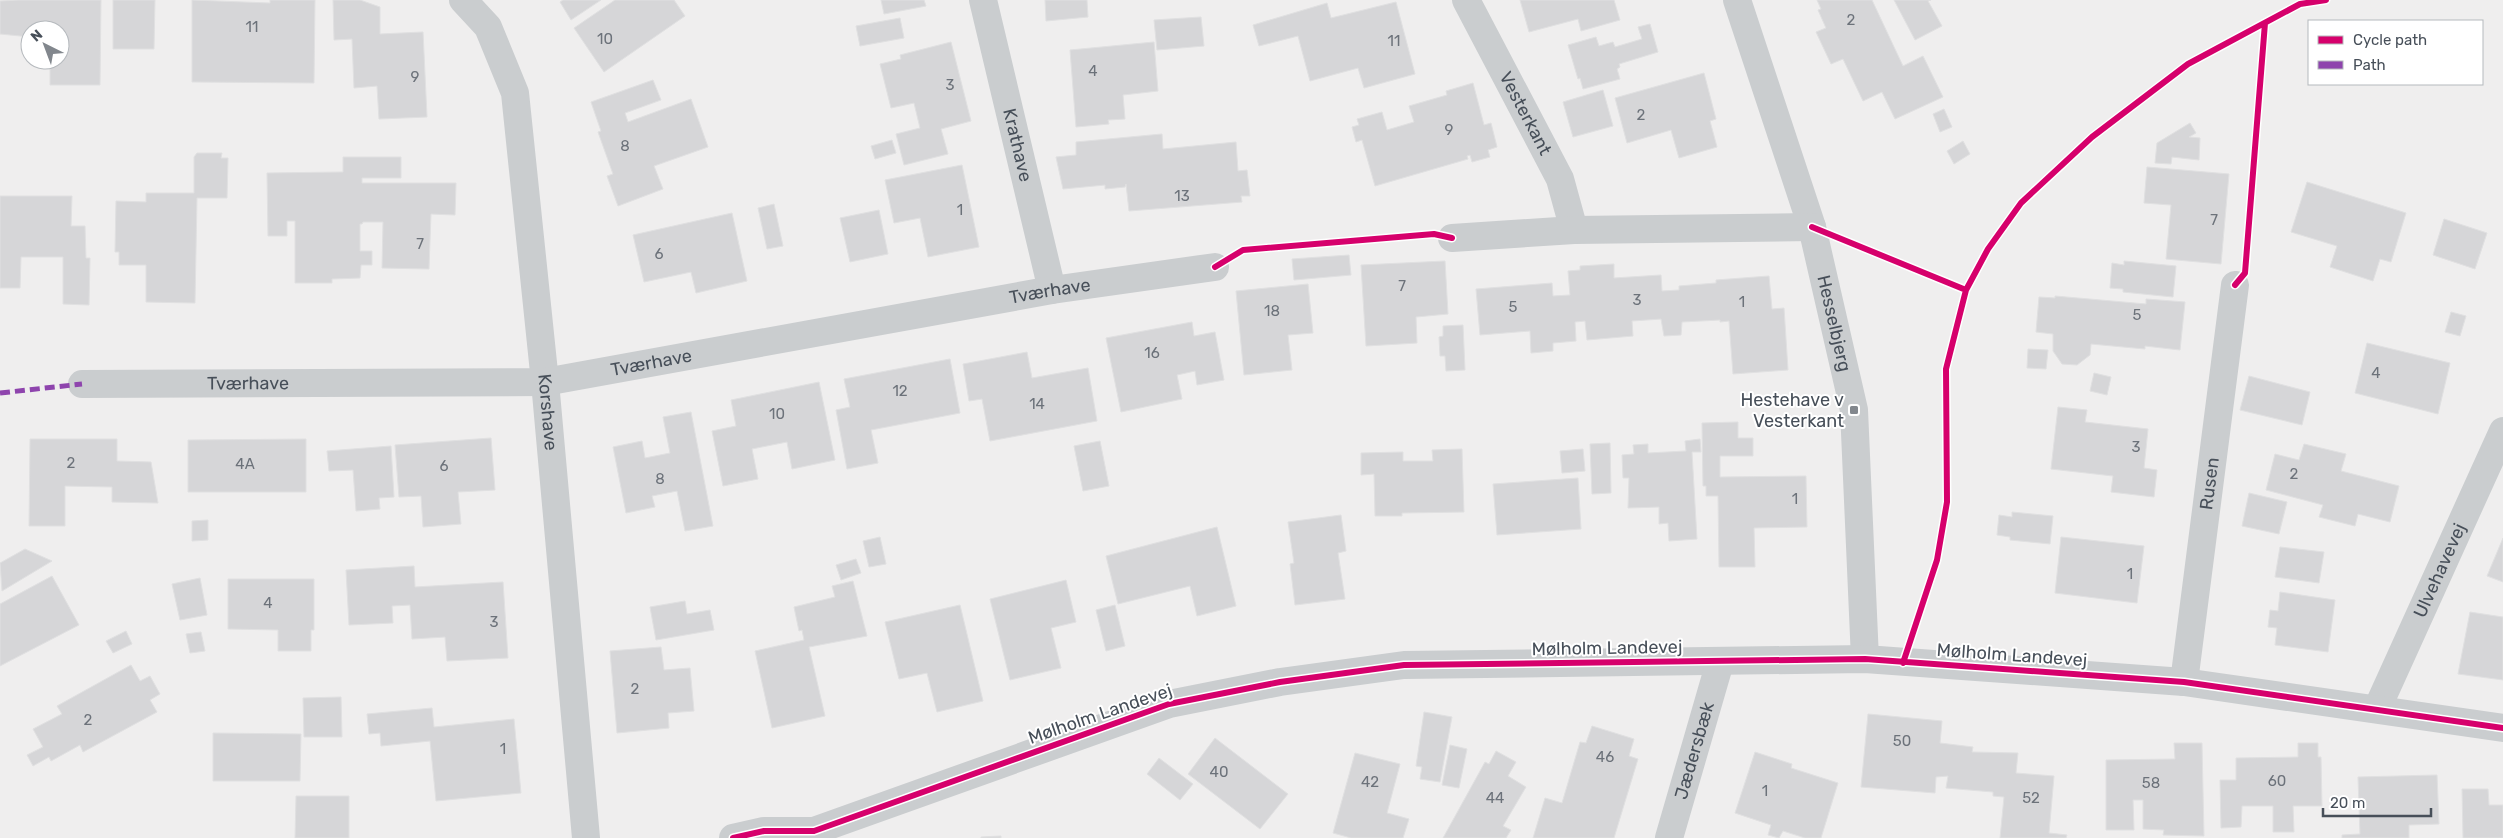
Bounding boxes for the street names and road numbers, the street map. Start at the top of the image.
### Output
street label: Vesterkant [1495,68,1556,159]
street label: Krathave [998,106,1037,184]
street label: Hesselbjerg [1812,273,1856,374]
street label: Tværhave [1007,274,1092,309]
street label: Tværhave [609,345,694,381]
street label: Tværhave [207,372,289,394]
street label: Korshave [533,373,562,452]
street label: Rusen [2195,456,2224,511]
street label: Ulvehavevej [2409,520,2471,621]
street label: Mølholm Landevej [1531,636,1683,660]
street label: Mølholm Landevej [1936,639,2088,671]
street label: Mølholm Landevej [1025,679,1175,749]
street label: Jædersbæk [1670,699,1719,802]

